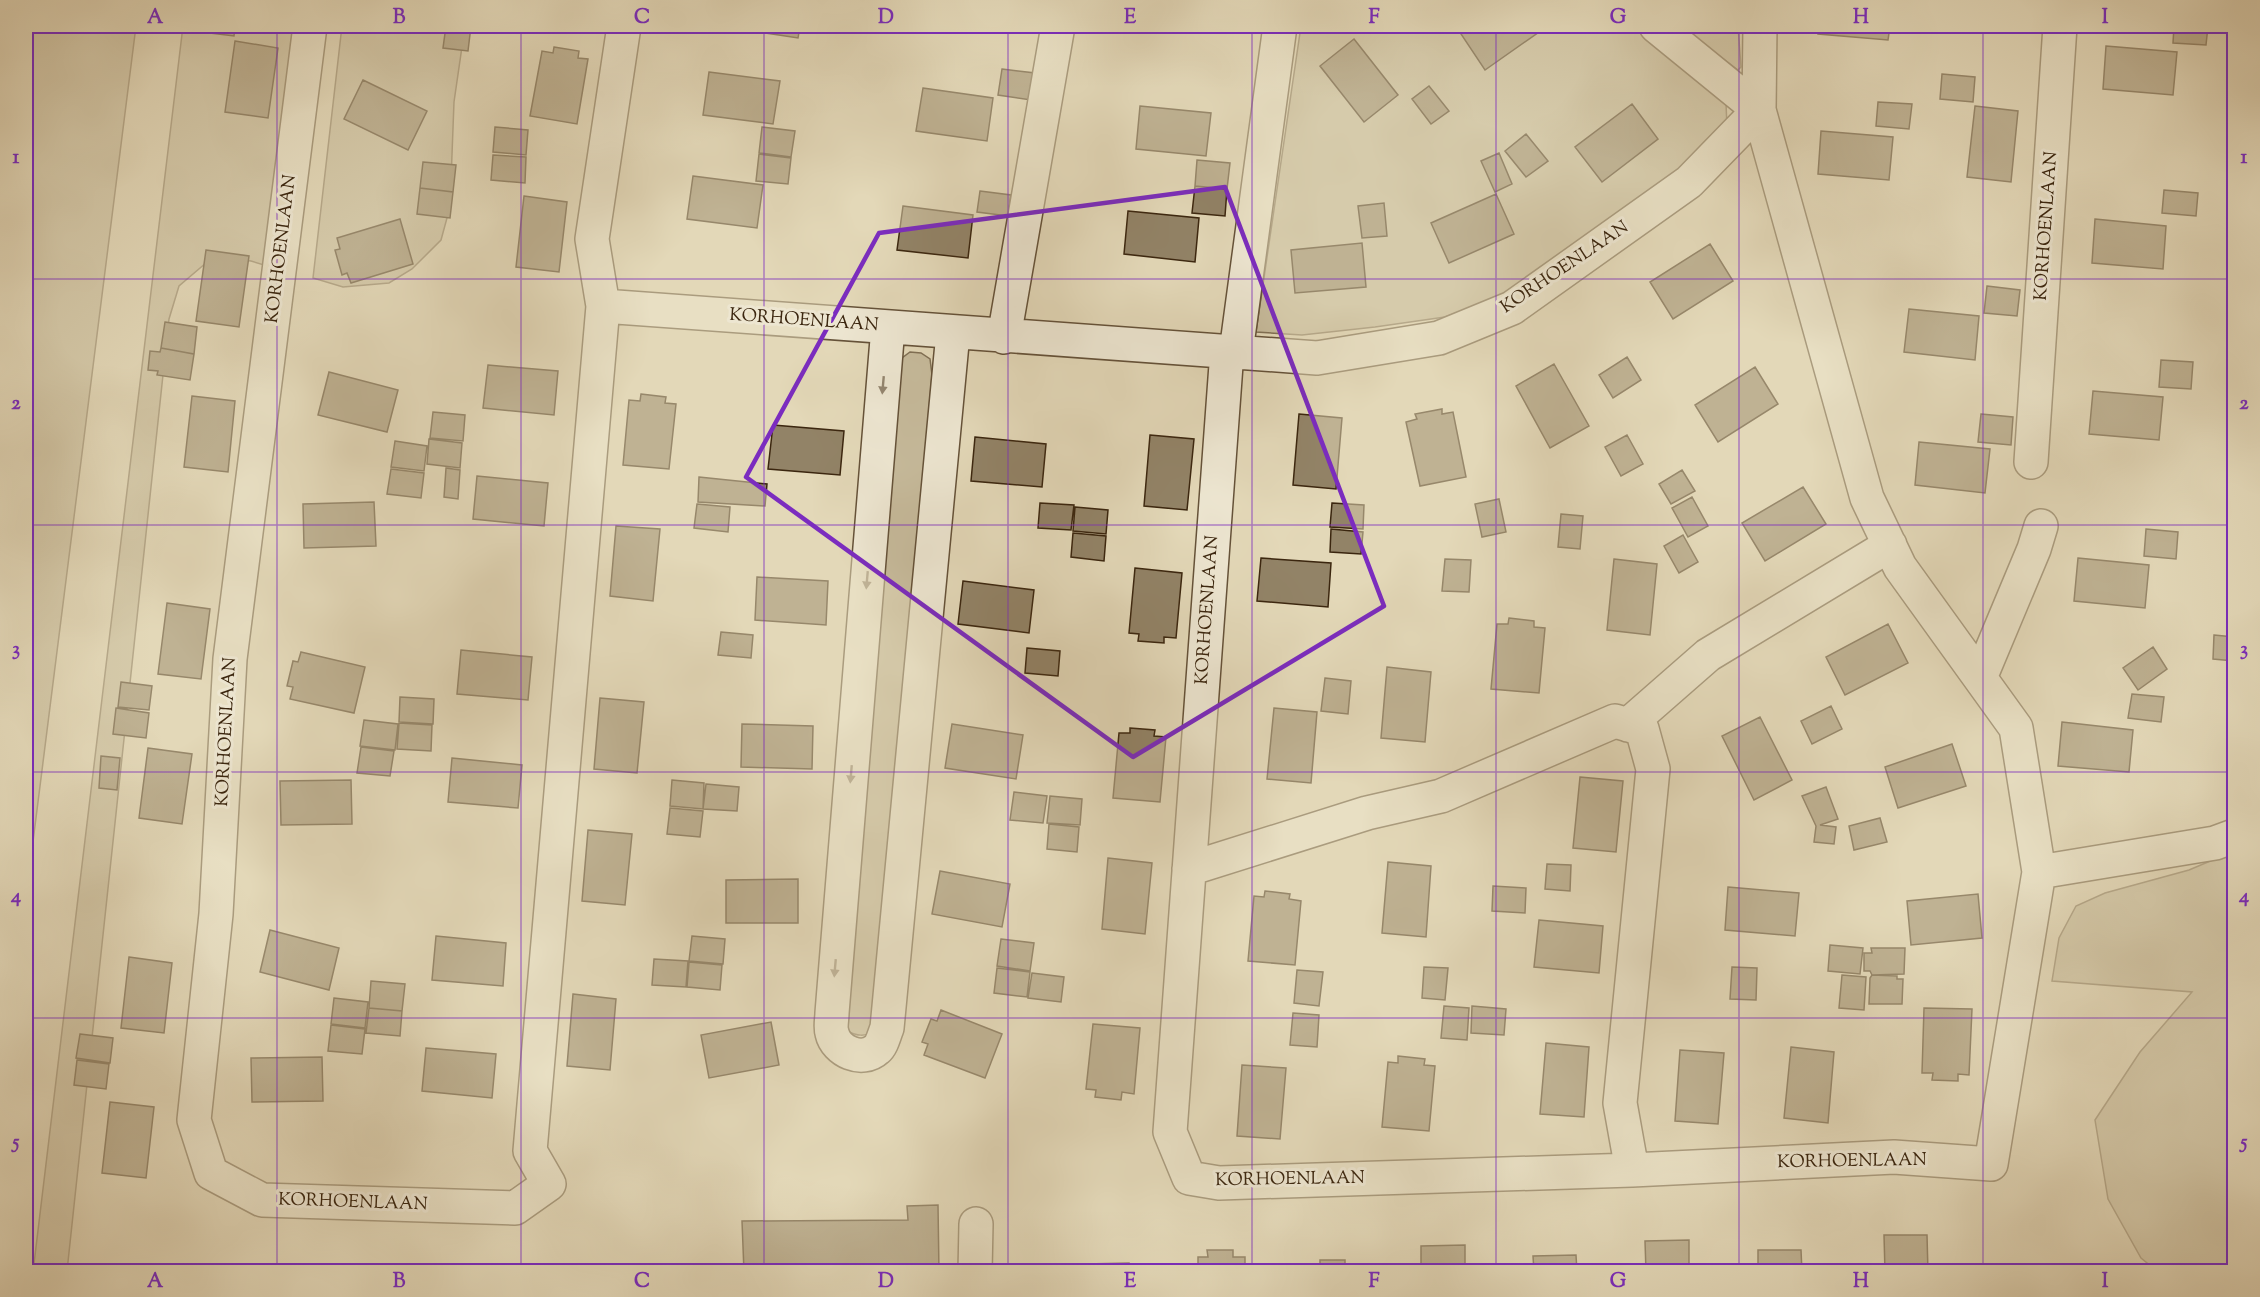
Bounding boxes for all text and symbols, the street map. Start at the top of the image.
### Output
text: A [147,4,164,33]
text: B [393,4,406,33]
text: C [634,4,650,33]
text: D [878,4,894,33]
text: E [1124,4,1137,33]
text: F [1368,4,1380,33]
text: G [1610,4,1627,33]
text: H [1853,4,1869,33]
text: I [2102,4,2109,33]
text: 1 [13,144,20,173]
text: 1 [2241,144,2248,173]
street label: KORHOENLAAN [2029,150,2065,302]
street label: KORHOENLAAN [260,173,304,325]
street label: KORHOENLAAN [1496,215,1634,321]
street label: KORHOENLAAN [728,303,880,339]
one-way arrow [878,376,888,395]
text: 2 [11,390,21,419]
text: 2 [2239,390,2249,419]
street label: KORHOENLAAN [1190,534,1226,686]
one-way arrow [862,570,872,589]
text: 3 [12,636,20,665]
text: 3 [2240,636,2248,665]
street label: KORHOENLAAN [210,657,244,807]
one-way arrow [846,764,856,783]
text: 4 [10,883,21,912]
text: 4 [2238,883,2249,912]
one-way arrow [830,959,840,978]
text: 5 [11,1129,20,1158]
text: 5 [2239,1129,2248,1158]
street label: KORHOENLAAN [1777,1148,1927,1176]
street label: KORHOENLAAN [1215,1166,1365,1194]
street label: KORHOENLAAN [278,1187,428,1219]
text: A [147,1268,164,1297]
text: B [393,1268,406,1297]
text: C [634,1268,650,1297]
text: D [878,1268,894,1297]
text: E [1124,1268,1137,1297]
text: F [1368,1268,1380,1297]
text: G [1610,1268,1627,1297]
text: H [1853,1268,1869,1297]
text: I [2102,1268,2109,1297]

